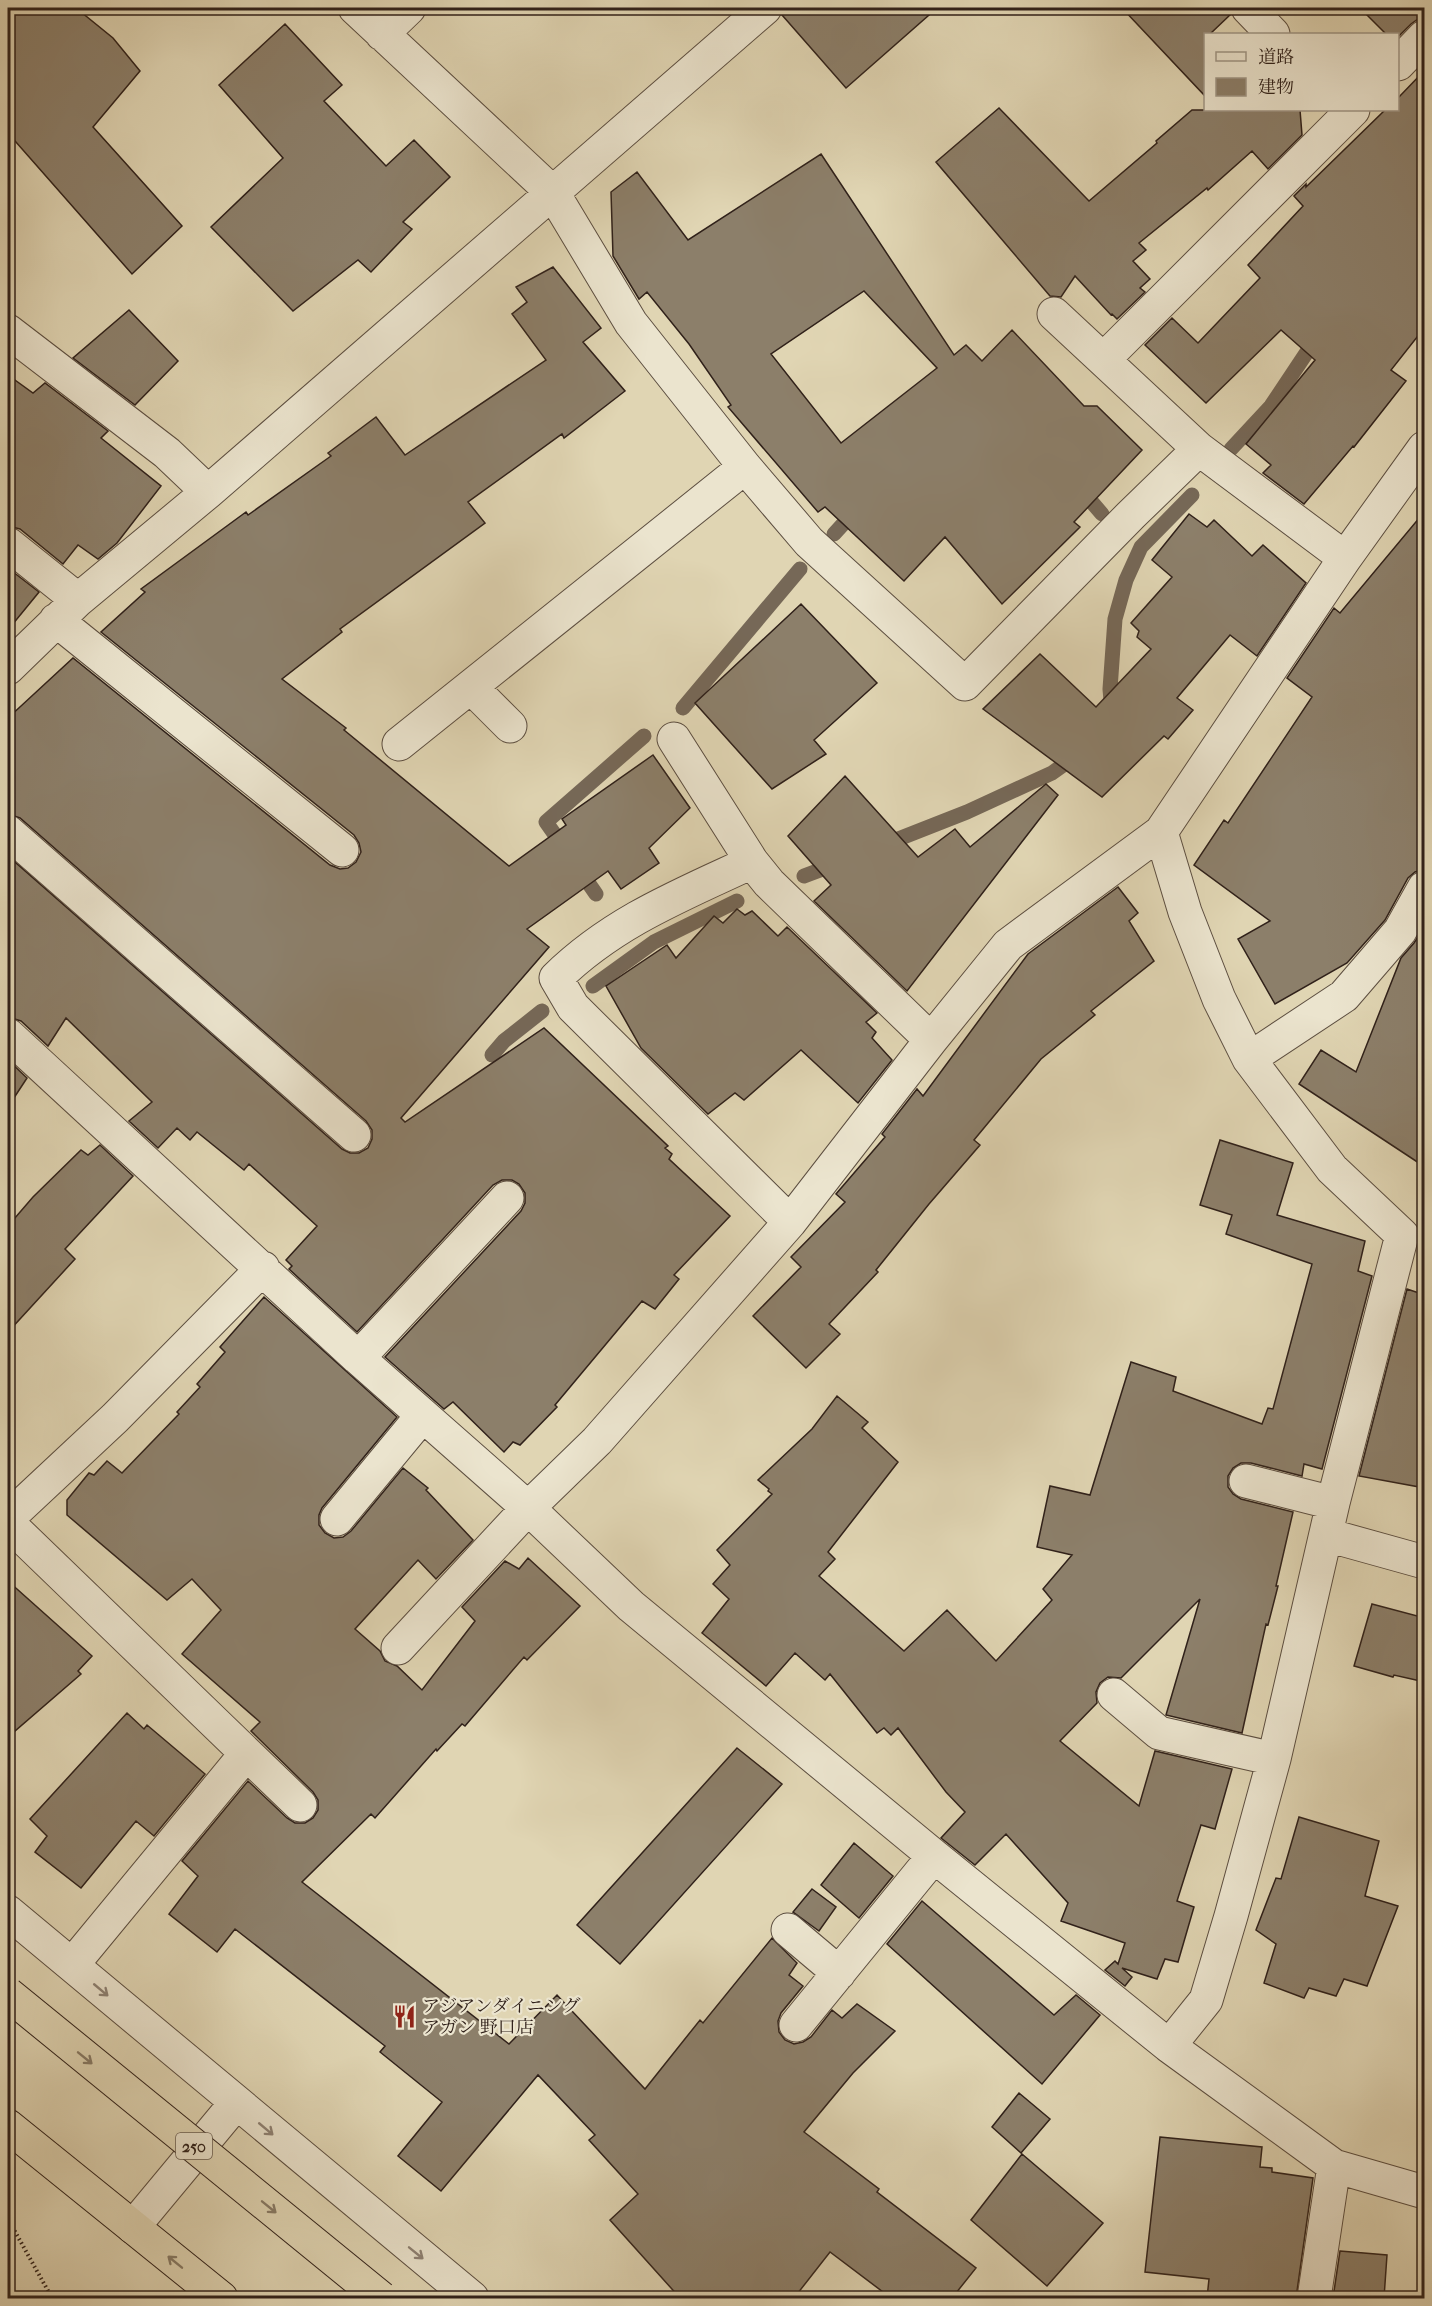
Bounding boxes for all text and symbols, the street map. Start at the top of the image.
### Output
legend [1204,33,1399,111]
text: 道路 [1258,47,1294,68]
text: 建物 [1258,77,1294,98]
one-way arrow [93,1983,109,1996]
place label: アジアンダイニング アガン 野口店 [422,1996,580,2038]
restaurant icon: アジアンダイニング アガン 野口店 [391,2003,417,2029]
one-way arrow [77,2051,93,2064]
one-way arrow [258,2122,273,2136]
road number: 250 [176,2133,212,2159]
one-way arrow [261,2201,277,2214]
one-way arrow [408,2247,424,2260]
one-way arrow [167,2255,183,2268]

